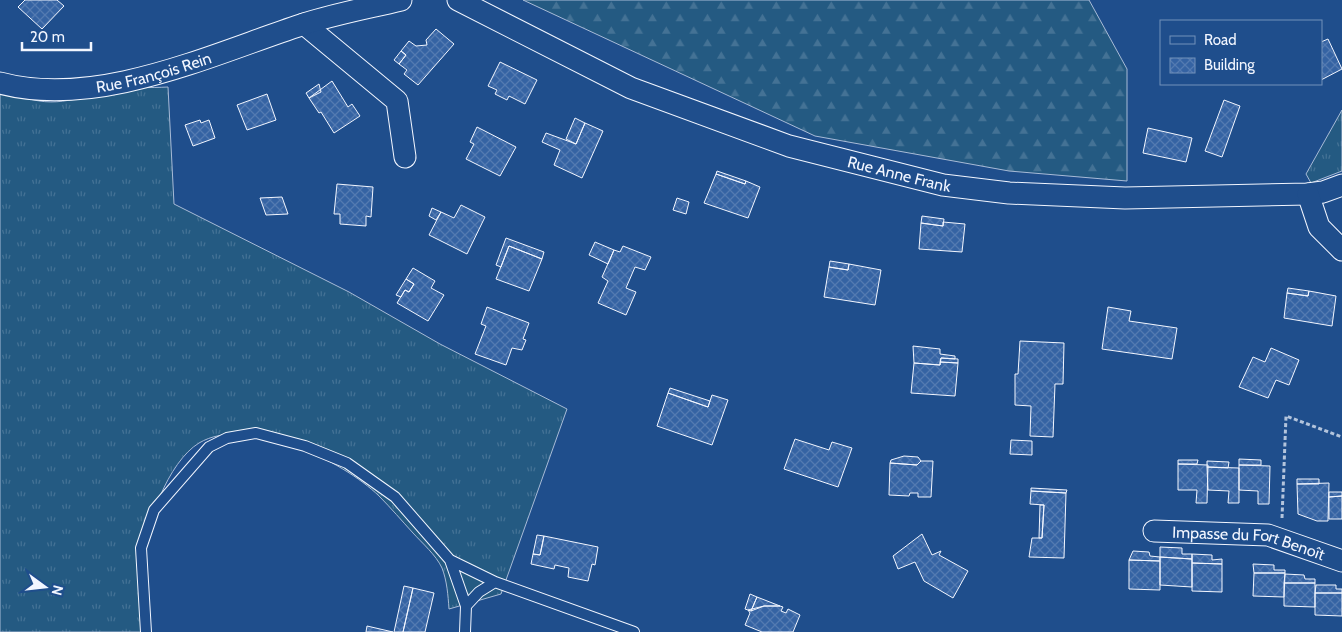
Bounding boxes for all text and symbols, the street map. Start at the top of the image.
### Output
scale bar [22,20,91,52]
legend [1160,20,1322,85]
text: 20 m [30,28,65,46]
text: Road [1204,31,1237,49]
street label: Rue François Rein [95,48,214,96]
text: Building [1204,56,1255,74]
street label: Rue Anne Frank [846,152,952,195]
street label: Impasse du Fort Benoît [1172,522,1328,564]
north arrow [20,562,70,612]
text: N [48,583,68,597]

